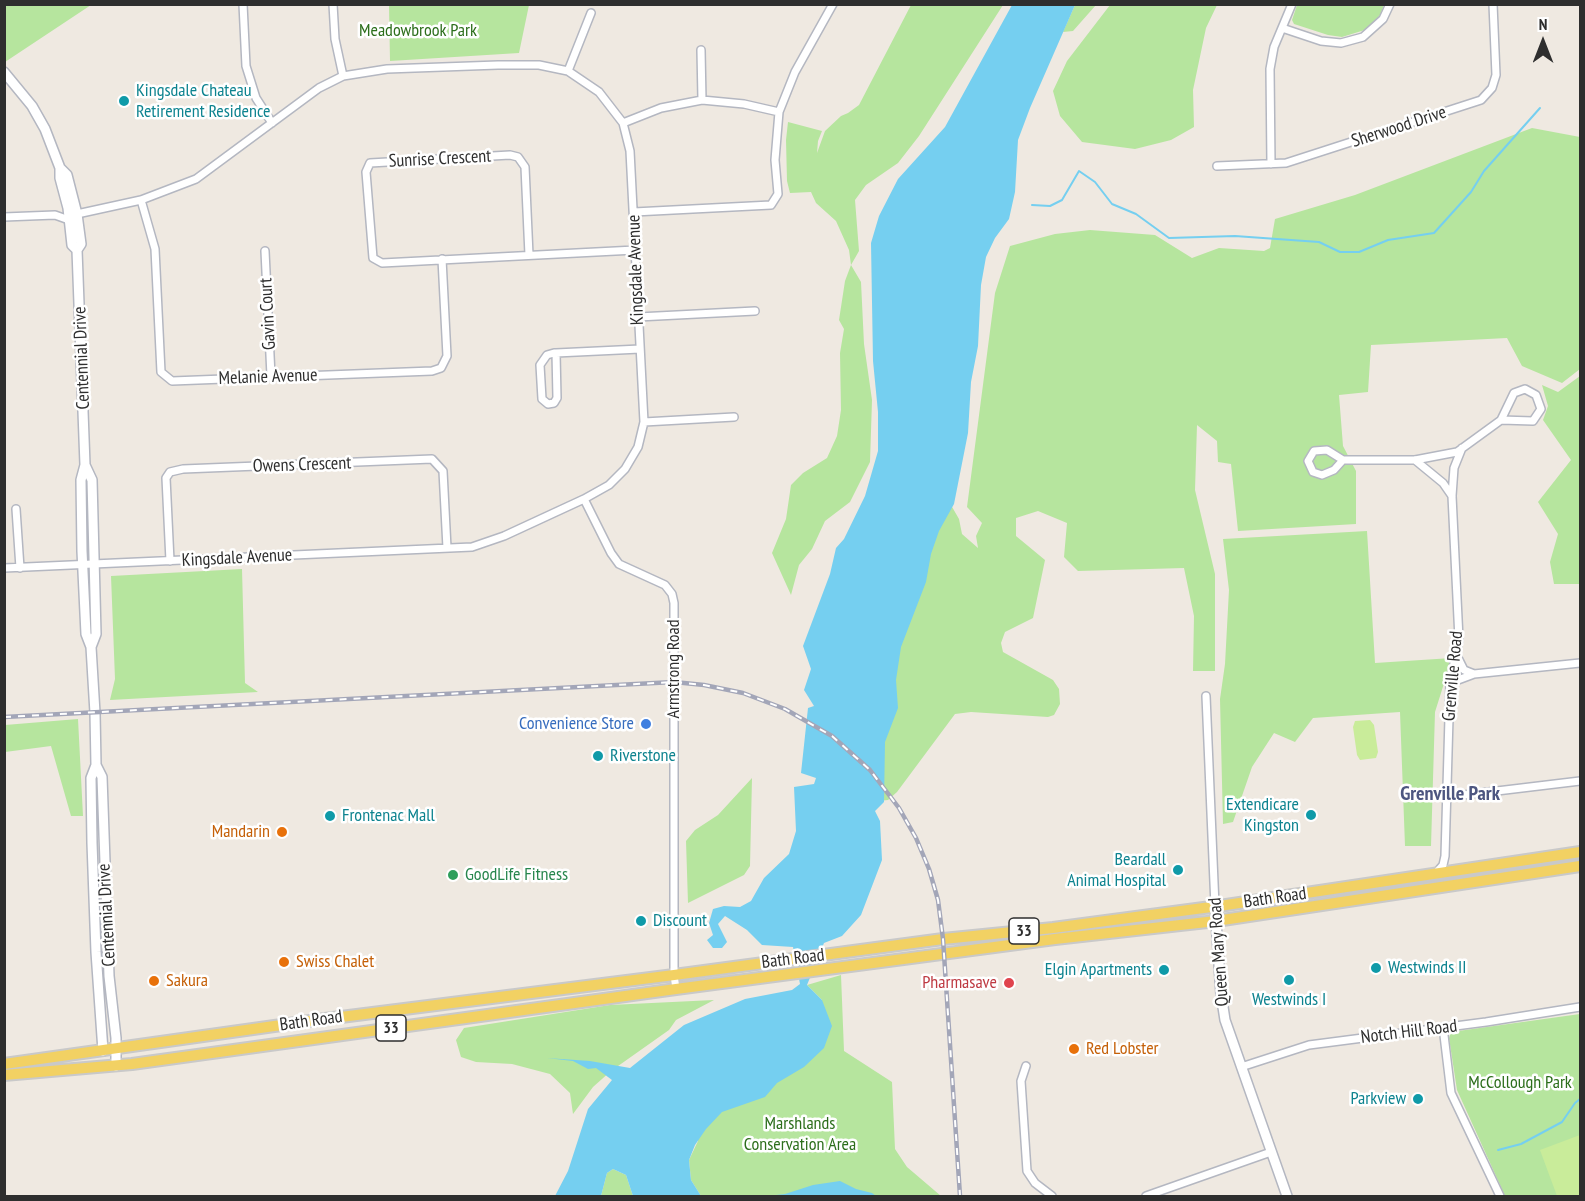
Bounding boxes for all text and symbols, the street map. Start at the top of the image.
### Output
north arrow [1513,12,1573,72]
text: N [1539,14,1547,34]
park label: Meadowbrook Park [359,20,477,42]
place label: Kingsdale Chateau Retirement Residence [136,80,270,122]
marker: Kingsdale Chateau Retirement Residence [117,94,131,108]
street label: Sherwood Drive [1349,102,1449,152]
street label: Sunrise Crescent [388,146,492,172]
street label: Kingsdale Avenue [623,214,649,326]
street label: Gavin Court [255,277,281,351]
street label: Centennial Drive [69,306,95,410]
street label: Melanie Avenue [218,364,318,390]
street label: Owens Crescent [252,452,352,478]
street label: Kingsdale Avenue [181,544,293,572]
street label: Armstrong Road [663,619,685,719]
street label: Grenville Road [1438,630,1468,722]
place label: Convenience Store [519,713,634,735]
marker: Convenience Store [639,717,653,731]
place label: Riverstone [610,745,676,767]
marker: Riverstone [591,749,605,763]
district label: Grenville Park [1400,782,1500,806]
place label: Extendicare Kingston [1226,794,1299,836]
place label: Frontenac Mall [342,805,435,827]
marker: Extendicare Kingston [1304,808,1318,822]
marker: Frontenac Mall [323,809,337,823]
place label: Mandarin [212,821,270,843]
marker: Mandarin [275,825,289,839]
place label: Beardall Animal Hospital [1067,849,1166,892]
street label: Centennial Drive [94,863,120,967]
marker: Beardall Animal Hospital [1171,863,1185,877]
place label: GoodLife Fitness [465,864,568,886]
marker: GoodLife Fitness [446,868,460,882]
street label: Bath Road [1242,883,1308,913]
street label: Queen Mary Road [1204,897,1234,1007]
place label: Discount [653,910,707,932]
marker: Discount [634,914,648,928]
road number: 33 [1009,918,1039,944]
street label: Bath Road [760,944,826,974]
place label: Swiss Chalet [296,951,374,973]
marker: Swiss Chalet [277,955,291,969]
place label: Westwinds II [1388,957,1466,979]
place label: Elgin Apartments [1045,959,1152,981]
marker: Westwinds II [1369,961,1383,975]
marker: Elgin Apartments [1157,963,1171,977]
place label: Sakura [166,970,208,992]
place label: Pharmasave [922,972,997,994]
marker: Westwinds I [1282,973,1296,987]
marker: Sakura [147,974,161,988]
marker: Pharmasave [1002,976,1016,990]
place label: Westwinds I [1252,989,1326,1011]
street label: Bath Road [278,1006,344,1036]
road number: 33 [376,1015,406,1041]
street label: Notch Hill Road [1360,1015,1458,1049]
place label: Red Lobster [1086,1038,1159,1060]
marker: Red Lobster [1067,1042,1081,1056]
park label: McCollough Park [1468,1072,1572,1094]
place label: Parkview [1350,1088,1406,1110]
marker: Parkview [1411,1092,1425,1106]
park label: Marshlands Conservation Area [744,1113,856,1156]

